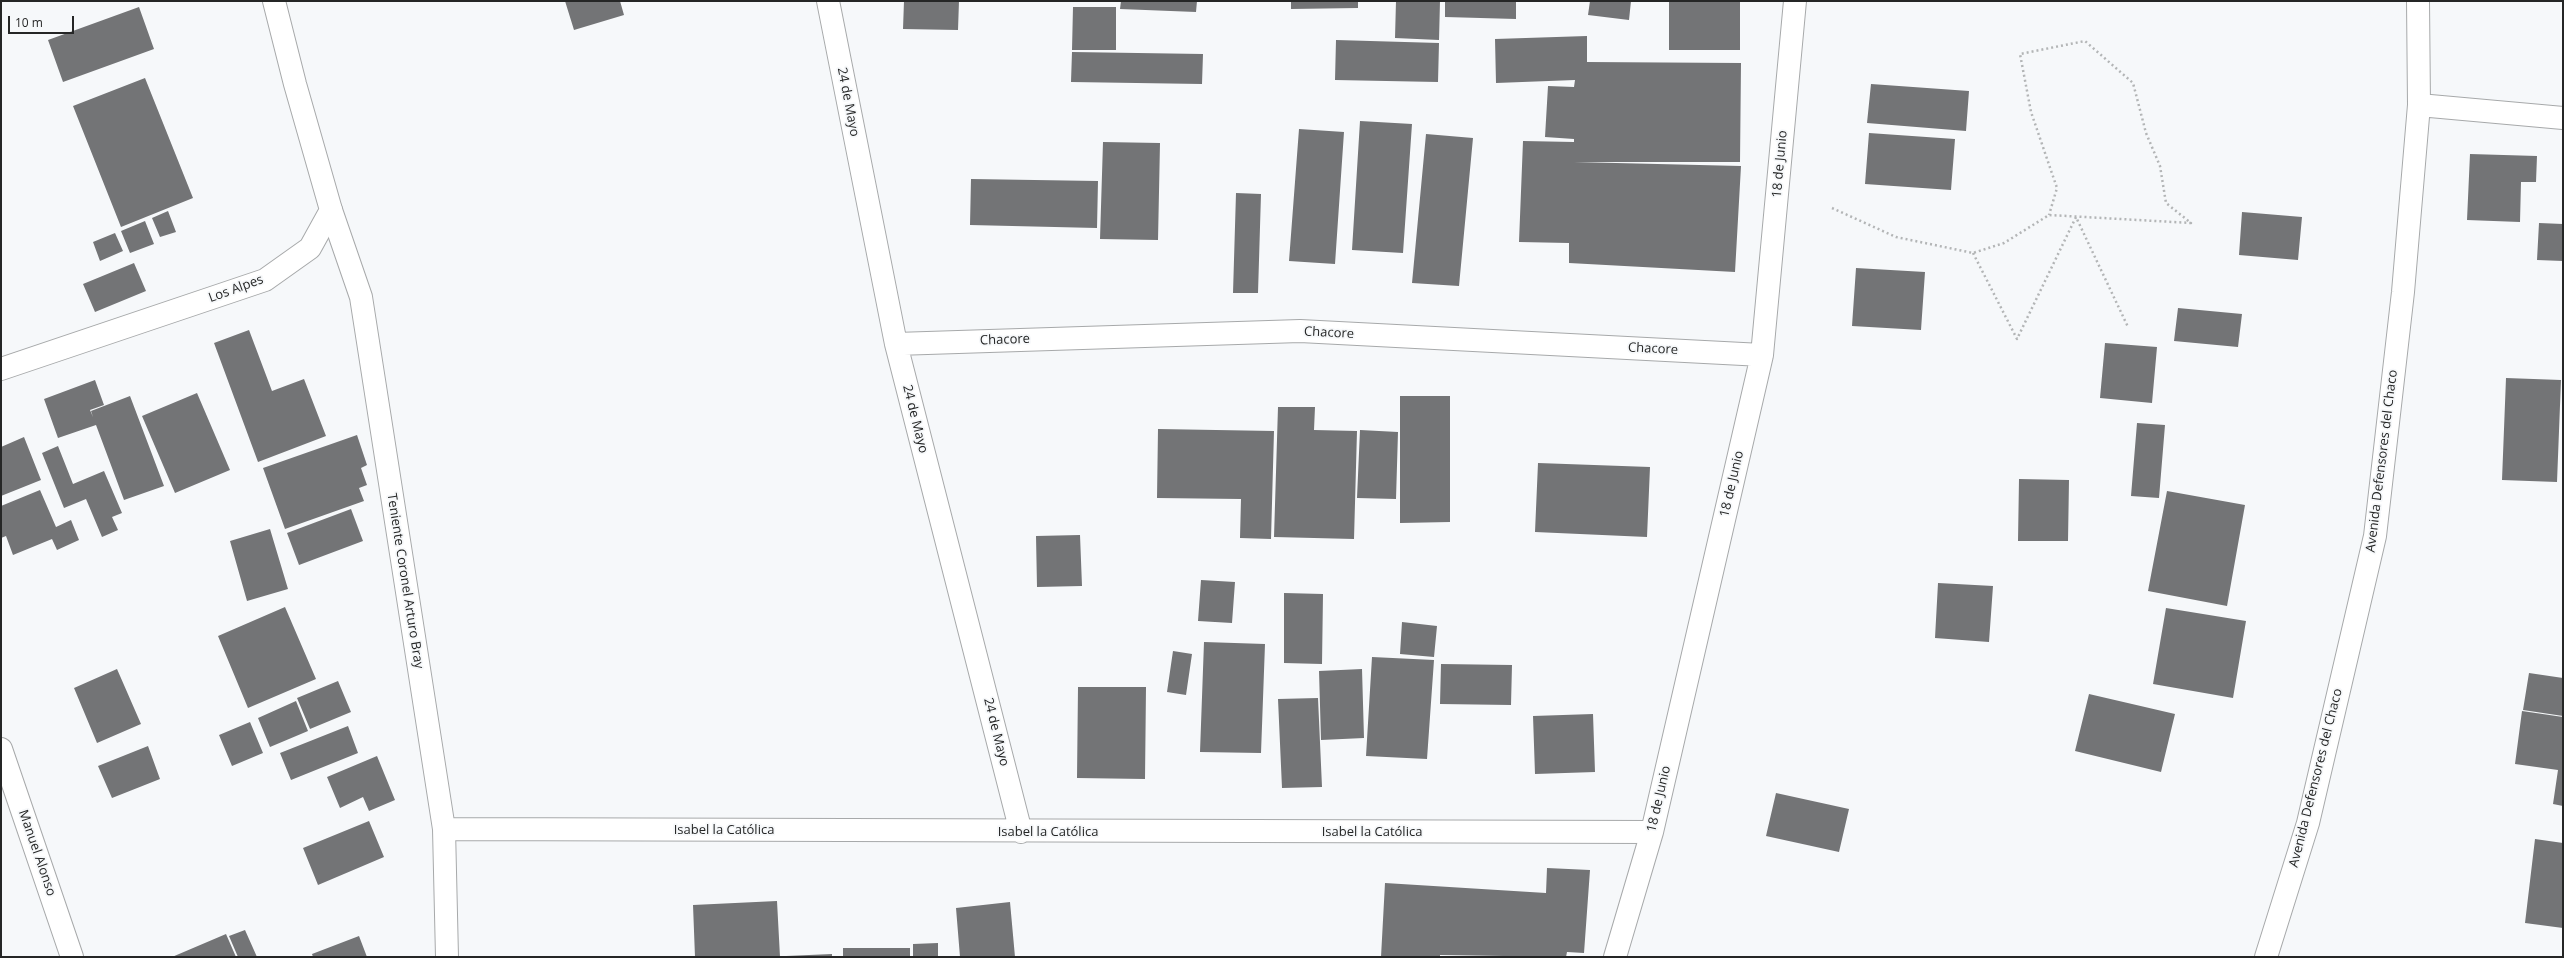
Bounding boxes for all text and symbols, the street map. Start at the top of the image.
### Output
scale bar [10,8,76,34]
text: 10 m [15,14,43,31]
street label: 24 de Mayo [834,66,862,138]
street label: 18 de Junio [1769,130,1791,198]
street label: Los Alpes [206,272,266,306]
street label: Chacore [1304,324,1354,342]
street label: Chacore [980,331,1030,349]
street label: Chacore [1628,340,1678,358]
street label: Avenida Defensores del Chaco [2363,369,2401,553]
street label: 24 de Mayo [899,383,931,455]
street label: 18 de Junio [1717,449,1747,519]
street label: Teniente Coronel Arturo Bray [383,492,427,670]
street label: Avenida Defensores del Chaco [2286,687,2346,869]
street label: 24 de Mayo [980,696,1012,768]
street label: 18 de Junio [1644,764,1674,834]
street label: Manuel Alonso [15,808,59,898]
street label: Isabel la Católica [674,822,774,838]
street label: Isabel la Católica [998,824,1098,840]
street label: Isabel la Católica [1322,824,1422,840]

